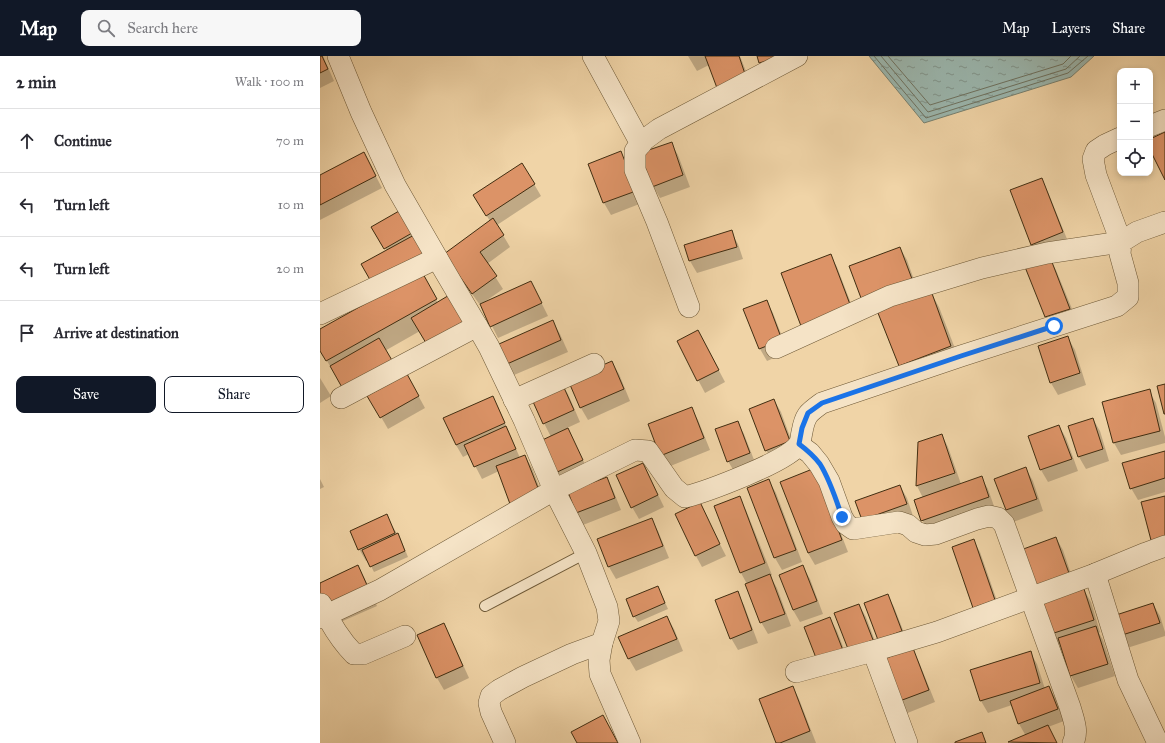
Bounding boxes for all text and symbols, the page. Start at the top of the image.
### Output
search box [81,10,361,46]
text: Map [20,17,57,40]
icon: search [95,17,117,39]
text: Search here [127,19,198,37]
text: Map [1002,20,1030,37]
text: Layers [1052,20,1090,37]
text: Share [1112,20,1145,37]
map controls [1117,68,1153,176]
button: + [1117,68,1153,104]
text: 2 min [16,72,56,93]
text: Walk · 100 m [235,74,304,90]
button: − [1117,104,1153,140]
icon: ahead [16,130,38,152]
text: Continue [54,132,112,150]
text: 70 m [276,133,304,149]
button: locate [1117,140,1153,176]
icon: left [16,194,38,216]
text: Turn left [54,196,110,214]
text: 10 m [278,197,304,213]
icon: left [16,258,38,280]
text: Turn left [54,260,110,278]
text: 20 m [276,261,304,277]
route start [1045,317,1063,335]
icon: arrive [16,322,38,344]
text: Arrive at destination [54,324,179,342]
button: Save [16,376,156,413]
button: Share [164,376,304,413]
route end [833,508,851,526]

